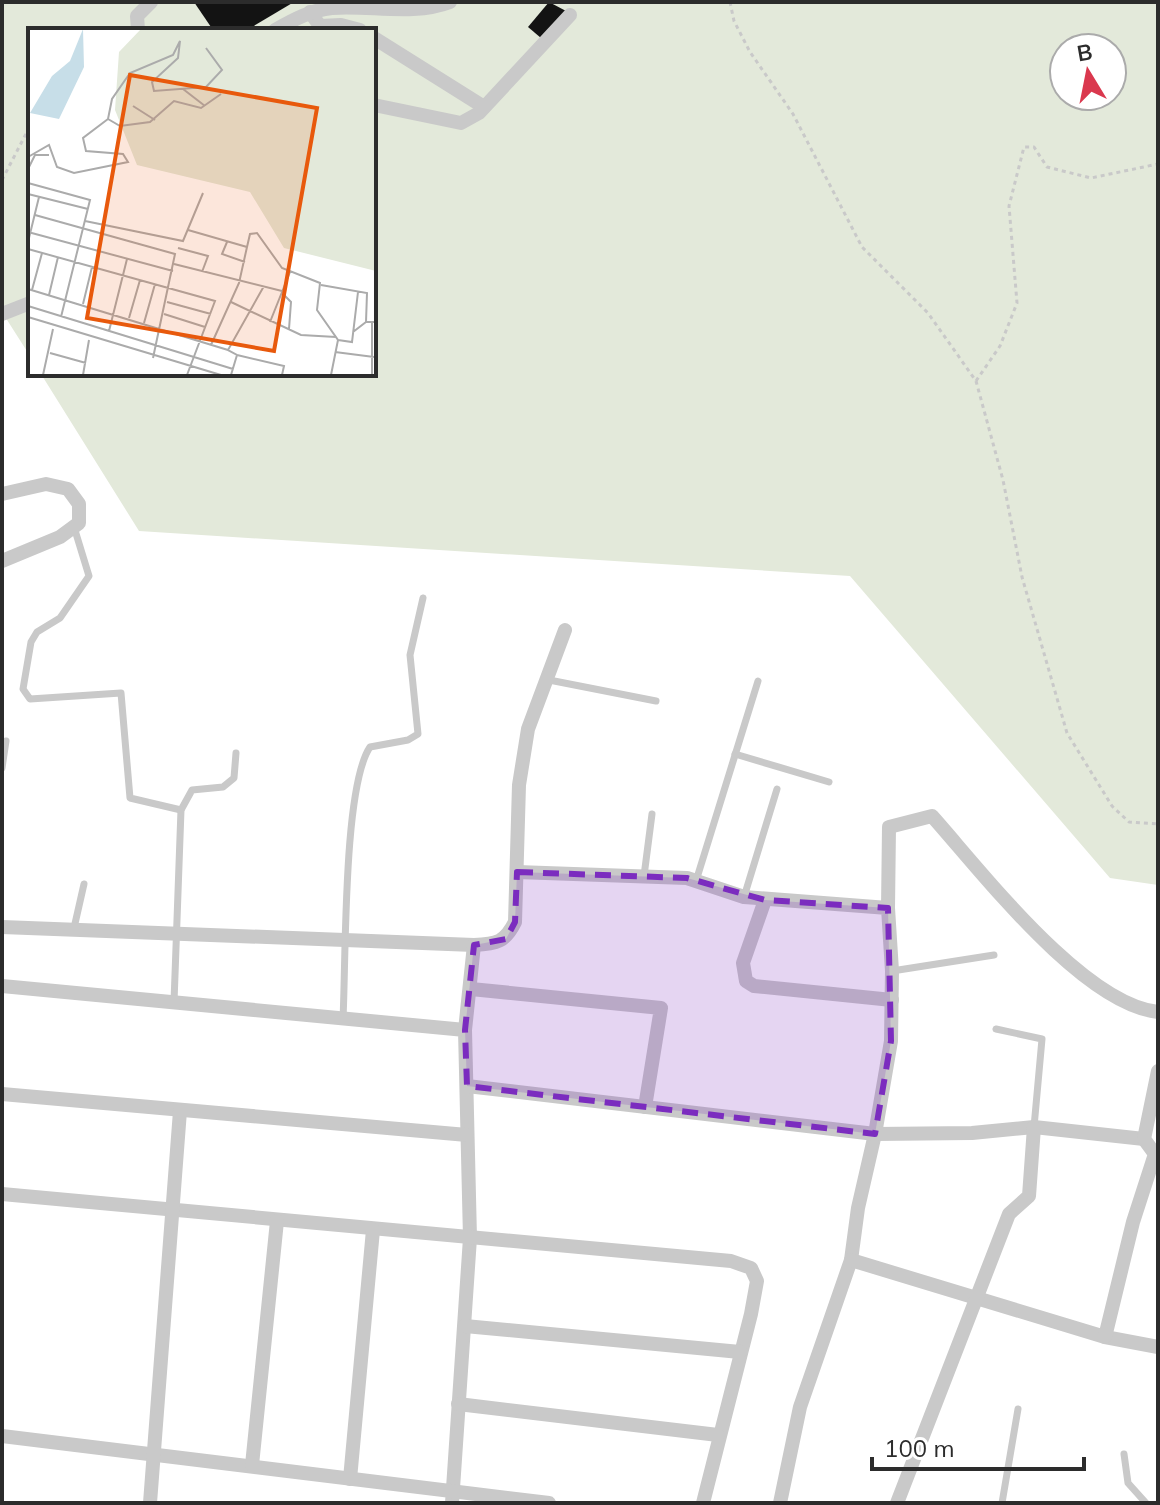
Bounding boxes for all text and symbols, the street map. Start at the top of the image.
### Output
inset map [28,28,376,376]
north arrow [1048,32,1128,112]
text: B [1075,37,1094,67]
scale bar [872,1421,1084,1471]
text: 100 m [884,1433,955,1463]

